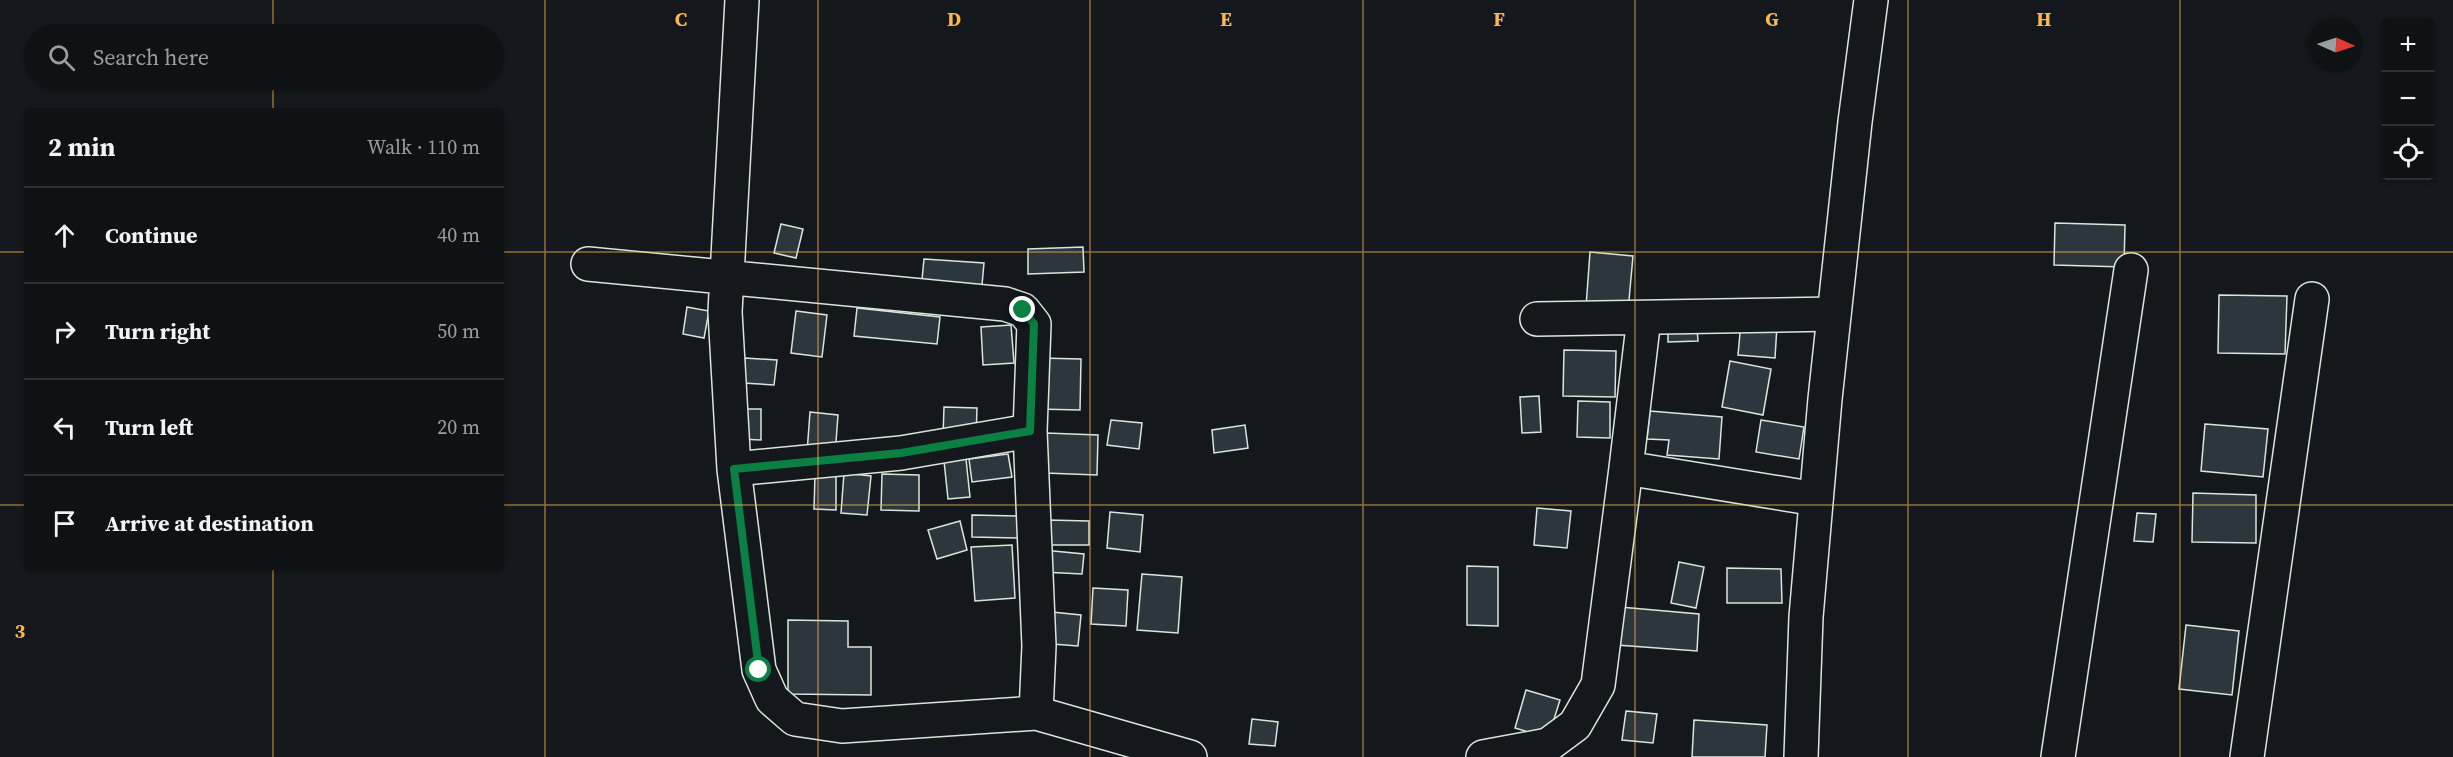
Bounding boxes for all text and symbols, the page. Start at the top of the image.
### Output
text: C [675,5,687,33]
text: D [947,5,961,33]
text: E [1220,5,1232,33]
text: F [1493,5,1505,33]
text: G [1765,5,1779,33]
text: H [2036,5,2052,33]
north arrow [2309,18,2363,72]
map controls [2381,18,2435,180]
button: + [2381,18,2435,72]
search box [24,24,504,90]
icon: search [45,41,78,74]
text: Search here [93,42,209,72]
button: − [2381,72,2435,126]
button: locate [2381,126,2435,180]
text: 2 min [48,129,115,165]
text: Walk · 110 m [367,133,480,161]
icon: ahead [48,219,81,252]
text: Continue [105,220,198,250]
text: 40 m [437,221,480,249]
route end [1009,296,1035,322]
icon: right [48,315,81,348]
text: Turn right [105,316,210,346]
text: 50 m [437,317,480,345]
icon: left [48,411,81,444]
text: Turn left [105,412,193,442]
text: 20 m [437,413,480,441]
icon: arrive [48,507,81,540]
text: Arrive at destination [105,508,314,538]
text: 3 [15,617,26,645]
route start [745,656,771,682]

